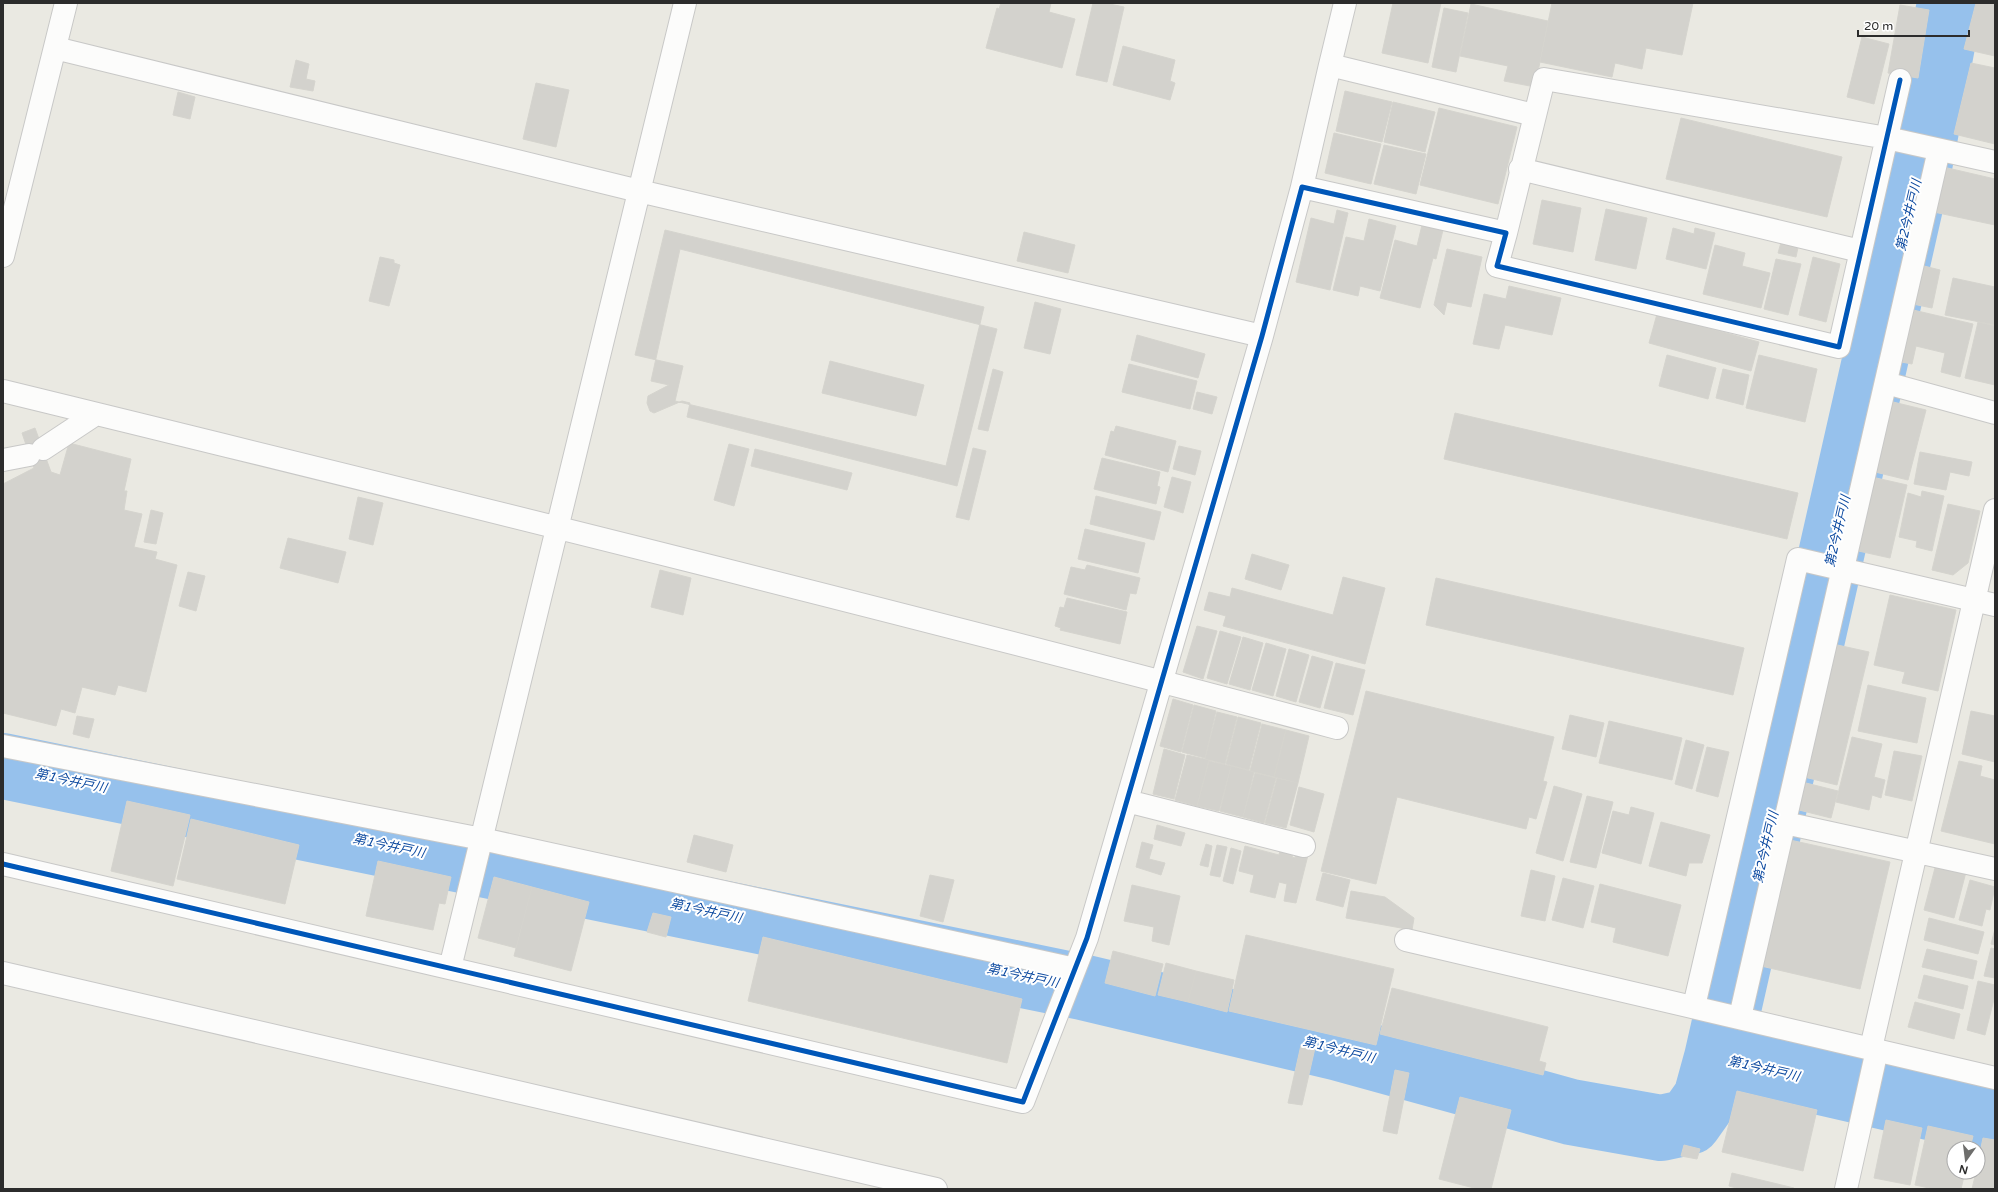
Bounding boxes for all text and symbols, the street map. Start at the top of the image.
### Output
scale bar [1858,12,1969,38]
text: 20 m [1864,19,1893,33]
water label: 第2今井戸川 [1893,176,1925,253]
water label: 第2今井戸川 [1822,492,1854,569]
water label: 第1今井戸川 [33,766,110,797]
water label: 第2今井戸川 [1750,808,1782,885]
water label: 第1今井戸川 [351,831,428,862]
water label: 第1今井戸川 [668,896,745,927]
water label: 第1今井戸川 [985,961,1062,992]
water label: 第1今井戸川 [1301,1033,1378,1067]
water label: 第1今井戸川 [1726,1053,1803,1085]
north arrow [1946,1140,1986,1180]
text: N [1958,1162,1970,1177]

